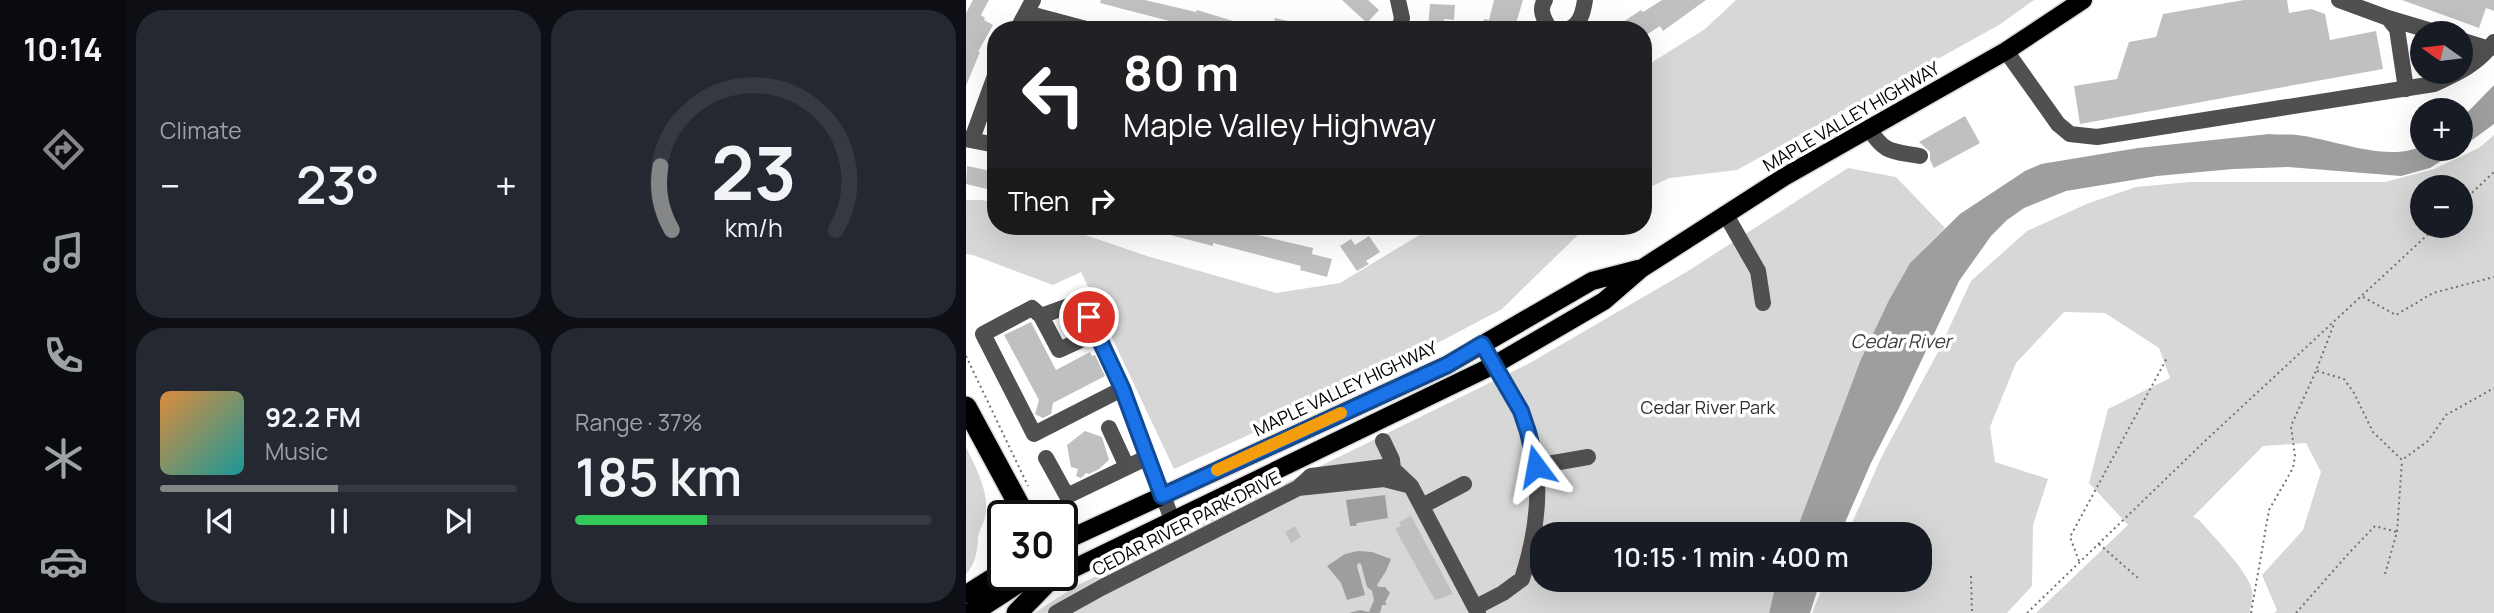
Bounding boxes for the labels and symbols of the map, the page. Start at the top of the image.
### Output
north arrow [2410,21,2473,84]
street label: MAPLE VALLEY HIGHWAY [1758,55,1945,177]
pin [1059,287,1119,347]
water label: Cedar River [1851,328,1954,354]
street label: MAPLE VALLEY HIGHWAY [1249,334,1442,441]
park label: Cedar River Park [1641,395,1777,419]
position arrow [1499,429,1573,503]
street label: CEDAR RIVER PARK DRIVE [1088,465,1284,581]
speed limit sign: 30 [987,500,1078,591]

